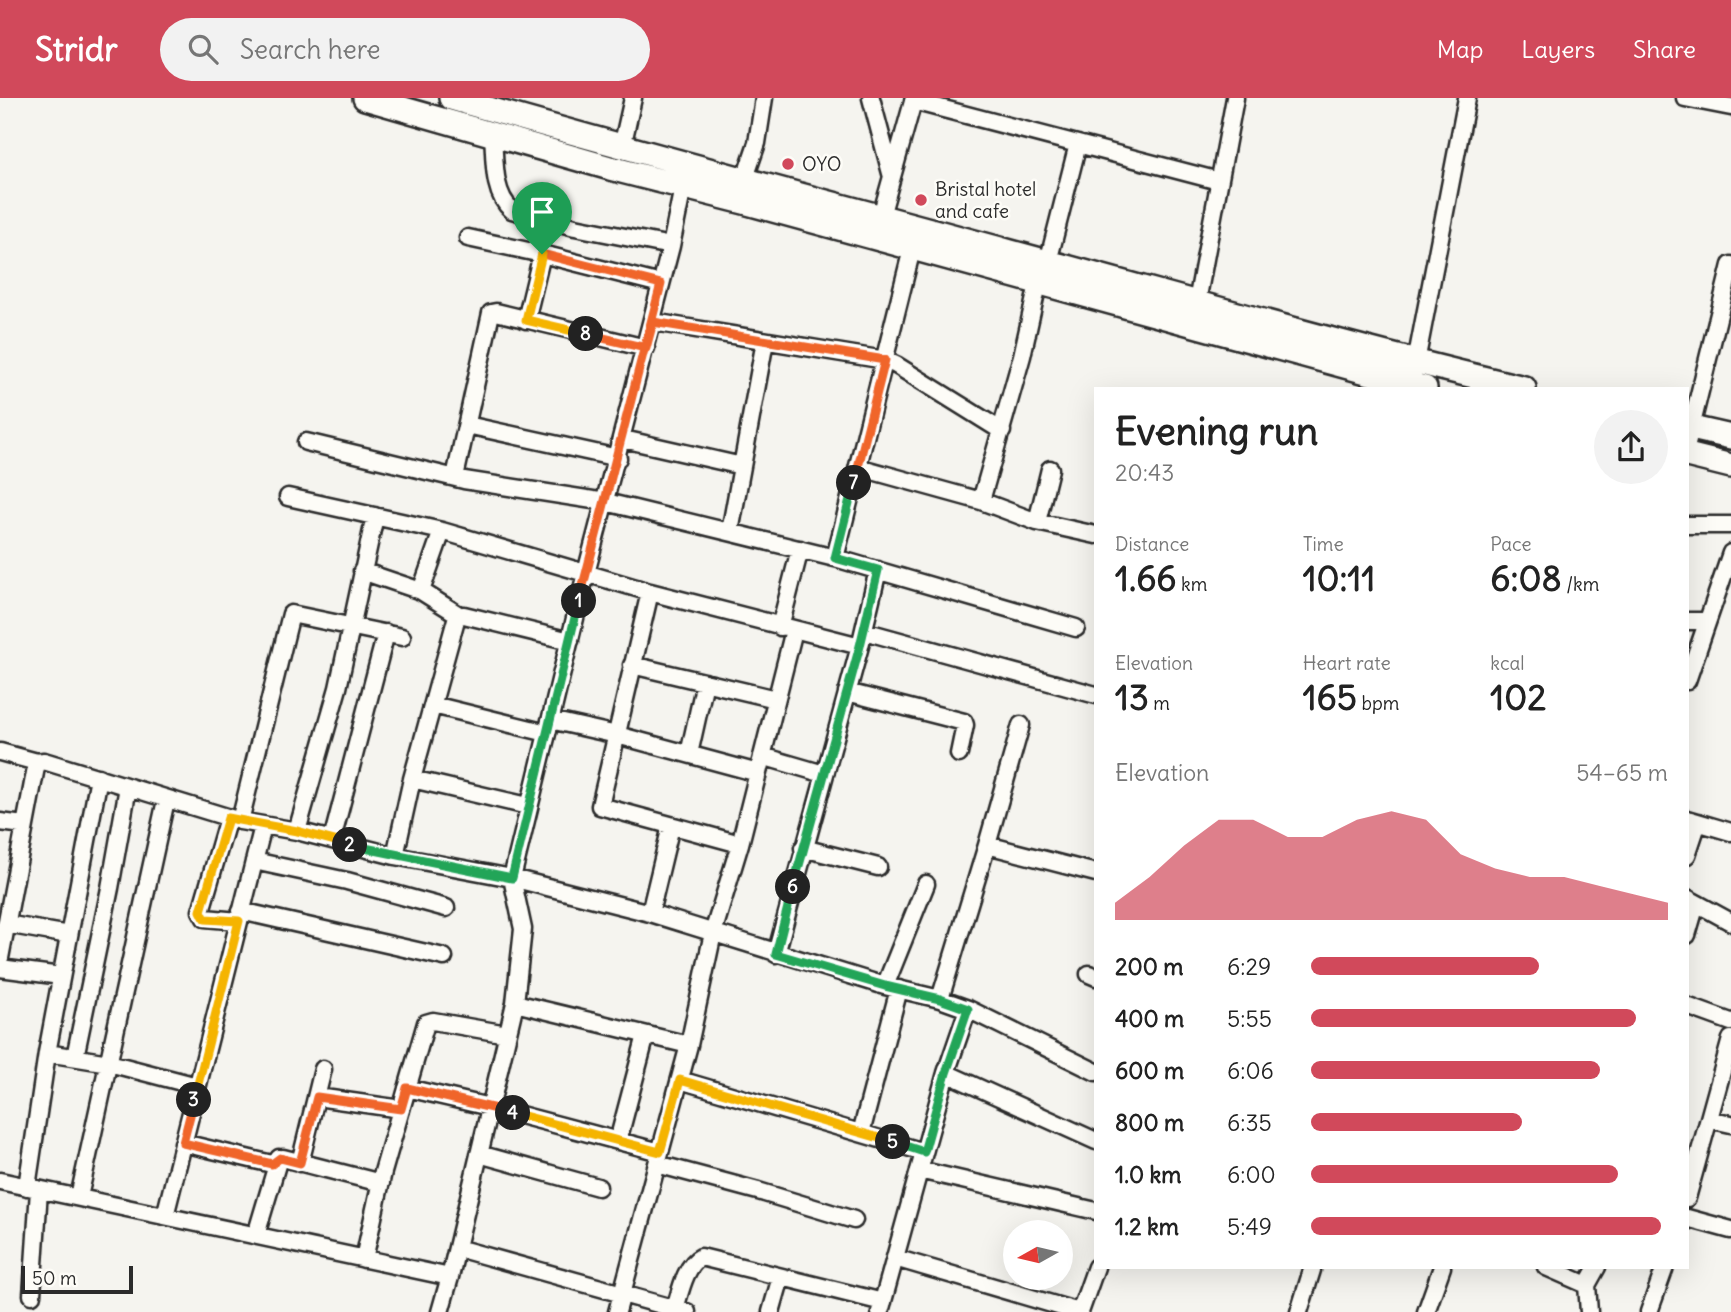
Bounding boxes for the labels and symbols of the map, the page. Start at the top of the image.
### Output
place label: OYO [802,152,841,176]
marker: OYO [780,156,796,172]
place label: Bristal hotel and cafe [935,177,1036,223]
pin [512,182,572,254]
marker: Bristal hotel and cafe [913,192,929,208]
pin: 8 [568,316,604,352]
pin: 7 [836,466,872,500]
pin: 1 [562,584,596,618]
pin: 2 [332,828,368,862]
pin: 6 [776,870,810,904]
pin: 3 [176,1082,212,1118]
pin: 4 [496,1096,530,1130]
pin: 5 [876,1124,910,1160]
north arrow [1003,1220,1073,1290]
scale bar [21,1263,133,1295]

